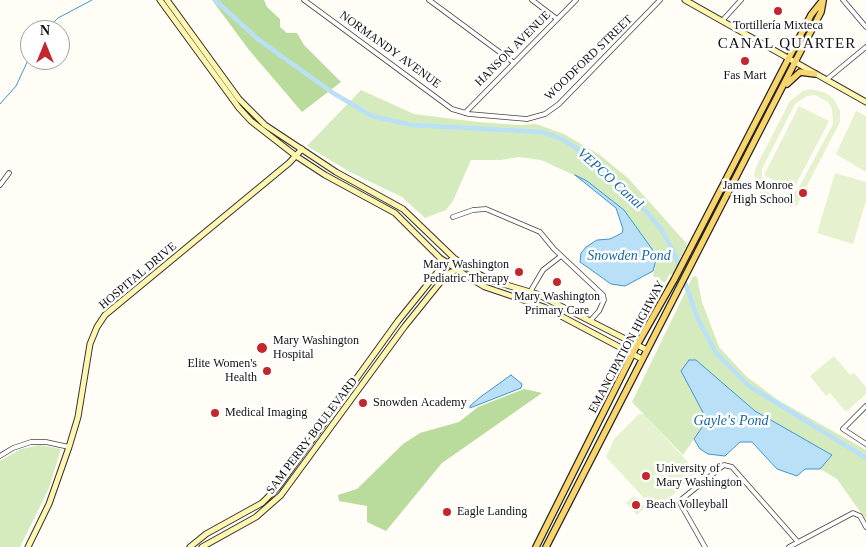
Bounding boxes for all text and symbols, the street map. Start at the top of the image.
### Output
marker: Tortillería Mixteca [772,5,784,17]
street label: NORMANDY AVENUE [337,8,443,92]
street label: HANSON AVENUE [472,8,554,90]
street label: WOODFORD STREET [542,12,636,104]
place label: Tortillería Mixteca [733,19,823,33]
north arrow [20,20,70,70]
text: N [40,23,50,38]
district label: CANAL QUARTER [716,35,858,53]
marker: Fas Mart [739,55,751,67]
place label: Fas Mart [724,69,766,83]
water label: VEPCO Canal [574,145,646,213]
place label: James Monroe High School [723,179,793,207]
marker: James Monroe High School [797,187,809,199]
street label: HOSPITAL DRIVE [96,239,180,313]
water label: Snowden Pond [587,248,671,264]
place label: Mary Washington Pediatric Therapy [423,258,509,286]
marker: Mary Washington Pediatric Therapy [513,266,525,278]
marker: Mary Washington Primary Care [551,276,563,288]
street label: EMANCIPATION HIGHWAY [586,278,668,416]
place label: Mary Washington Primary Care [514,290,600,318]
place label: Mary Washington Hospital [273,334,359,362]
marker: Mary Washington Hospital [255,341,269,355]
place label: Elite Women's Health [187,357,257,385]
marker: Elite Women's Health [261,365,273,377]
street label: SAM PERRY BOULEVARD [263,375,361,497]
place label: Snowden Academy [373,396,467,410]
marker: Snowden Academy [357,397,369,409]
place label: Medical Imaging [225,406,307,420]
marker: Medical Imaging [209,407,221,419]
water label: Gayle's Pond [694,413,768,429]
place label: University of Mary Washington [656,462,742,490]
marker: University of Mary Washington [640,470,652,482]
place label: Beach Volleyball [646,498,728,512]
marker: Beach Volleyball [630,499,642,511]
place label: Eagle Landing [457,505,527,519]
marker: Eagle Landing [441,506,453,518]

